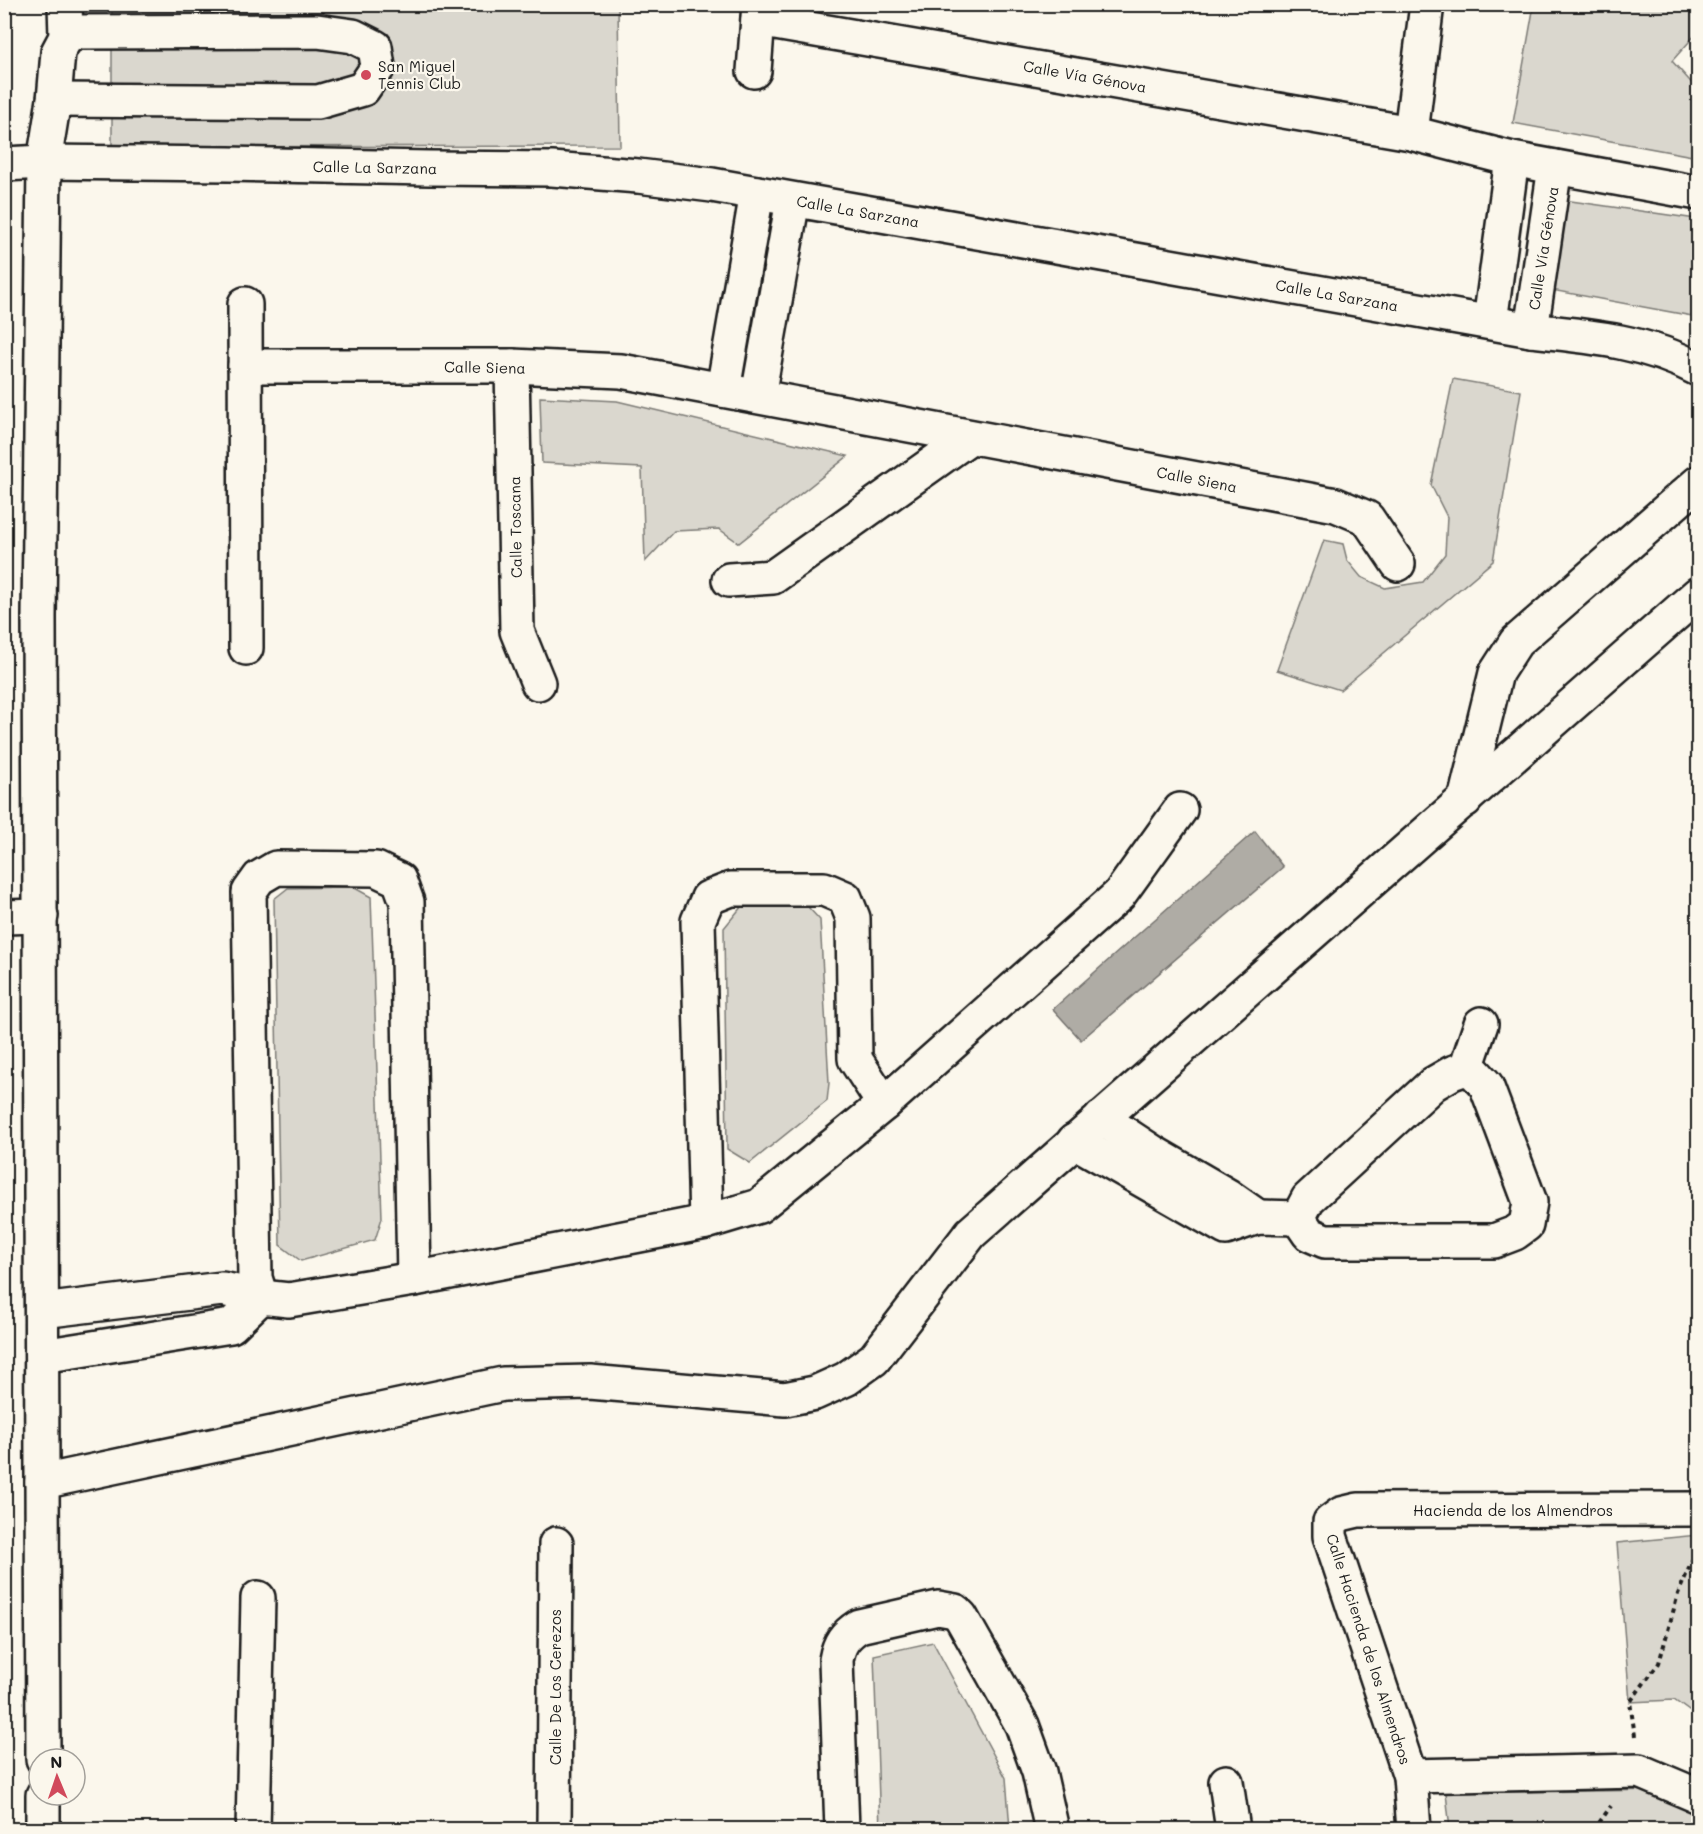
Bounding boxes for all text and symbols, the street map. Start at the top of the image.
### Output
street label: Calle Vía Génova [1022,55,1148,97]
place label: San Miguel Tennis Club [378,56,461,93]
marker: San Miguel Tennis Club [359,68,373,82]
street label: Calle La Sarzana [313,156,437,178]
street label: Calle Vía Génova [1523,185,1563,311]
street label: Calle La Sarzana [795,190,921,232]
street label: Calle La Sarzana [1274,274,1400,316]
street label: Calle Siena [444,356,526,378]
street label: Calle Siena [1155,461,1239,497]
street label: Calle Toscana [504,476,526,578]
street label: Hacienda de los Almendros [1413,1500,1613,1520]
street label: Calle Hacienda de los Almendros [1322,1531,1416,1767]
street label: Calle De Los Cerezos [545,1609,565,1765]
north arrow [27,1747,87,1807]
text: N [50,1751,63,1772]

